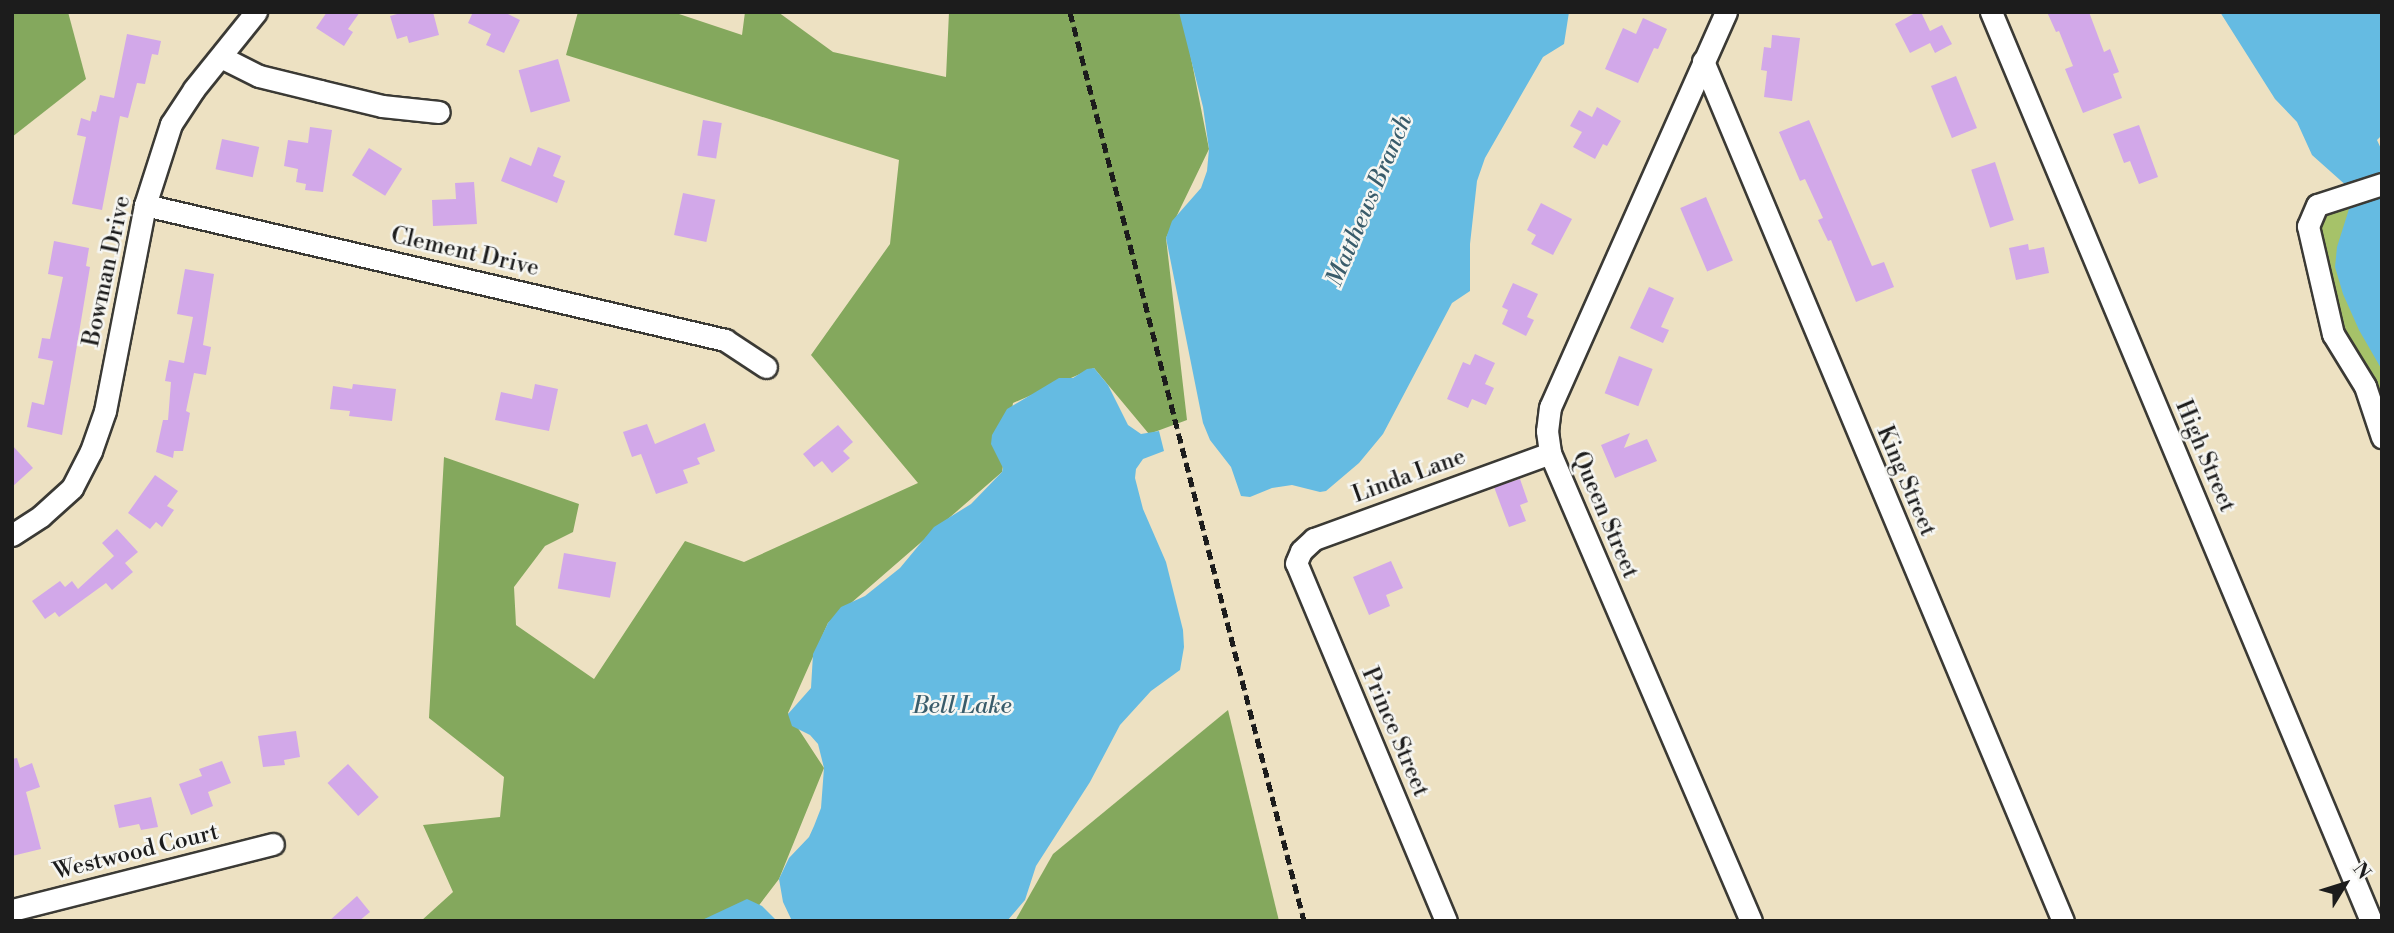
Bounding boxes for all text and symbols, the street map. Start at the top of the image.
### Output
water label: Matthews Branch [1321,111,1419,291]
street label: Bowman Drive [78,193,136,349]
street label: Clement Drive [388,222,542,282]
street label: High Street [2169,396,2241,516]
street label: King Street [1870,422,1942,540]
street label: Linda Lane [1349,443,1469,509]
street label: Queen Street [1566,447,1644,583]
street label: Prince Street [1355,663,1435,801]
water label: Bell Lake [912,693,1012,721]
street label: Westwood Court [51,818,221,886]
north arrow [2310,849,2380,919]
text: N [2347,858,2376,884]

